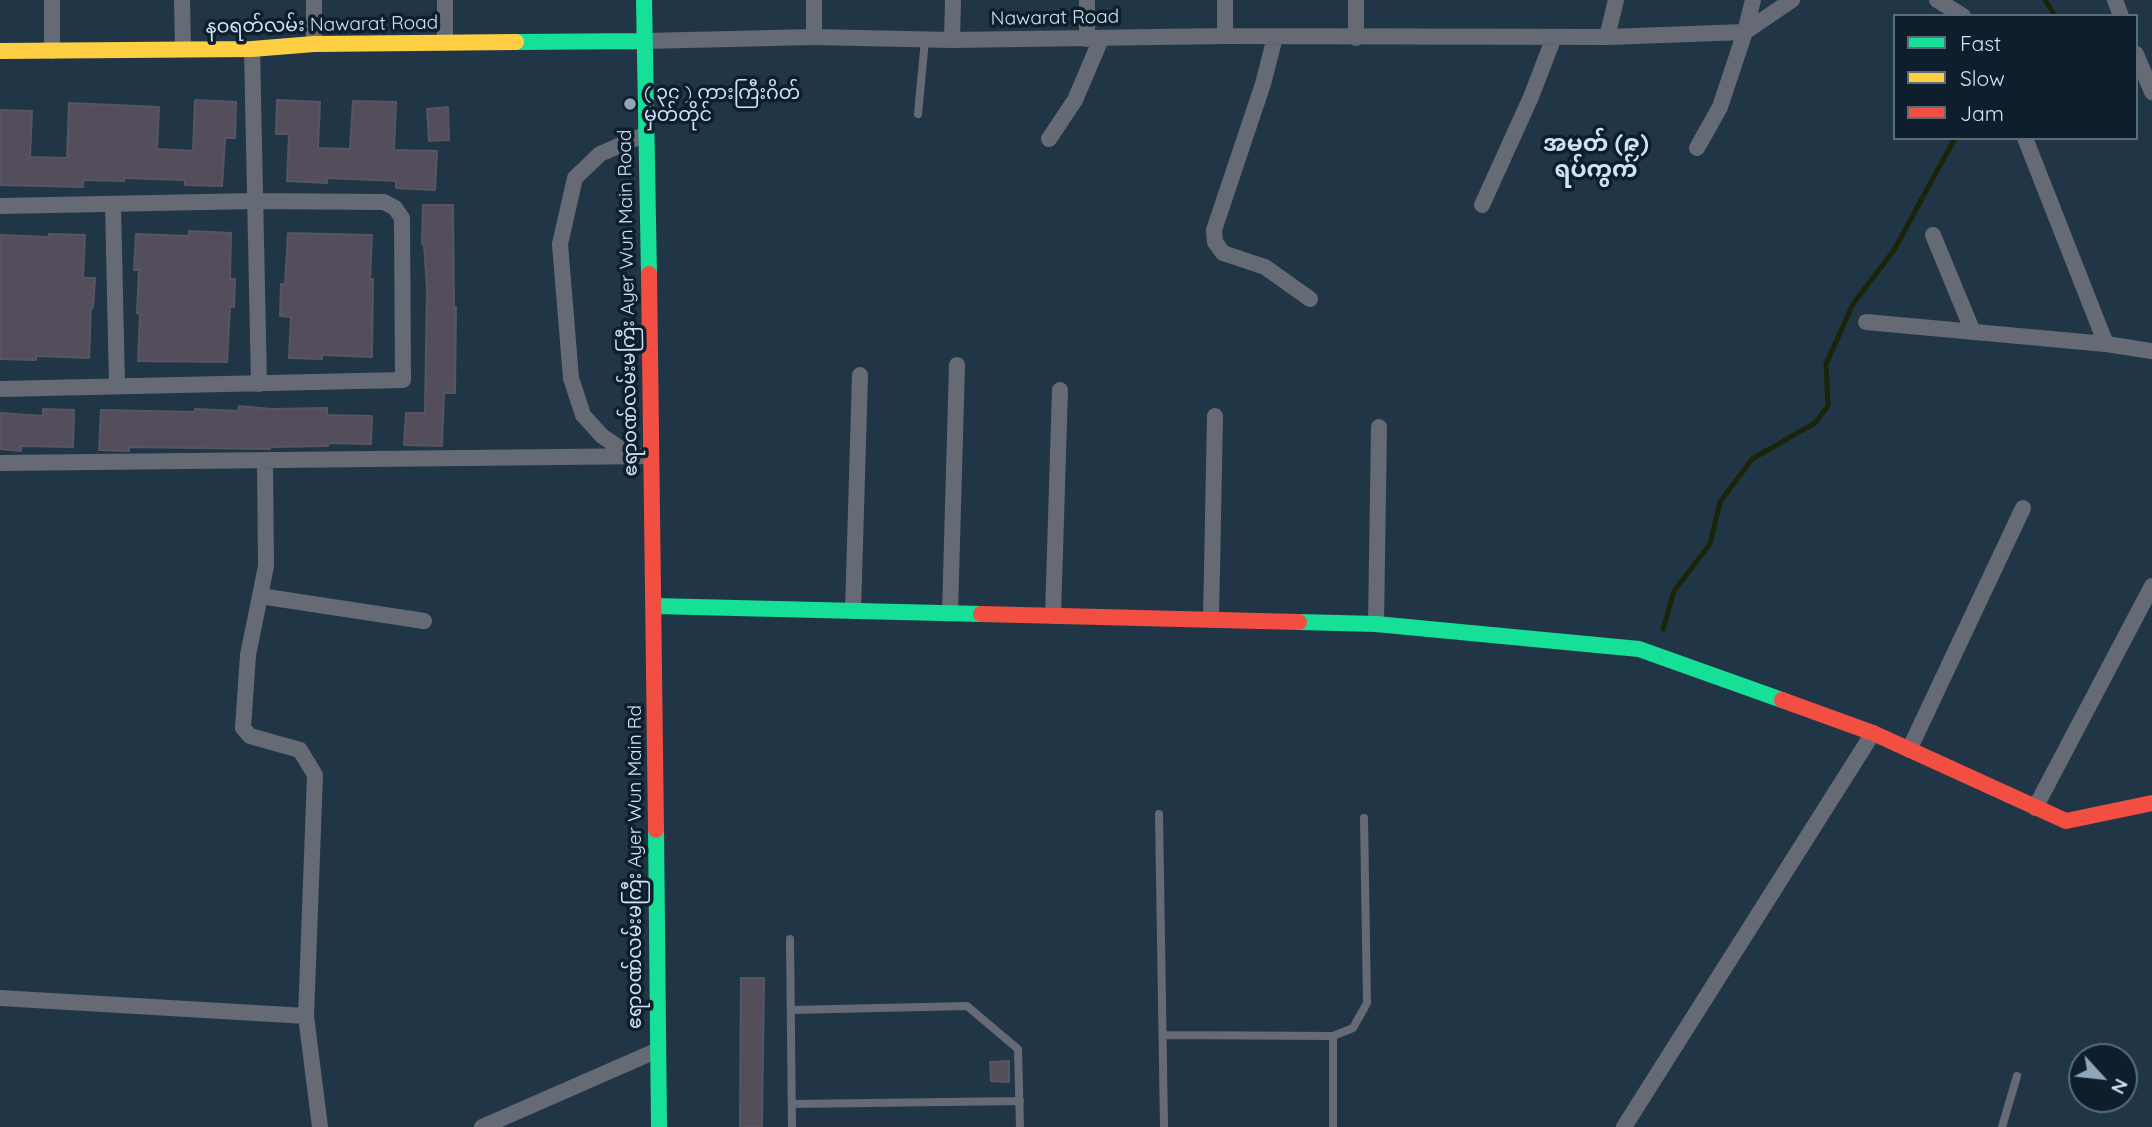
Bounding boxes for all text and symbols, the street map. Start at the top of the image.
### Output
street label: Nawarat Road [991,5,1119,31]
street label: နဝရတ်လမ်း Nawarat Road [206,12,438,38]
legend [1893,14,2138,140]
text: Fast [1960,30,2001,56]
text: Slow [1960,65,2005,91]
place label: ( ၃၄ ) ကားကြီးဂိတ် မှတ်တိုင် [644,82,800,126]
marker: ( ၃၄ ) ကားကြီးဂိတ် မှတ်တိုင် [622,96,638,112]
text: Jam [1960,100,2004,126]
street label: ဧရာဝဏ်လမ်းမကြီး Ayer Wun Main Road [614,129,642,477]
district label: အမှတ် (၉) ရပ်ကွက် [1543,130,1649,184]
street label: ဧရာဝဏ်လမ်းမကြီး Ayer Wun Main Rd [624,705,646,1029]
north arrow [2068,1043,2138,1113]
text: N [2106,1075,2134,1098]

